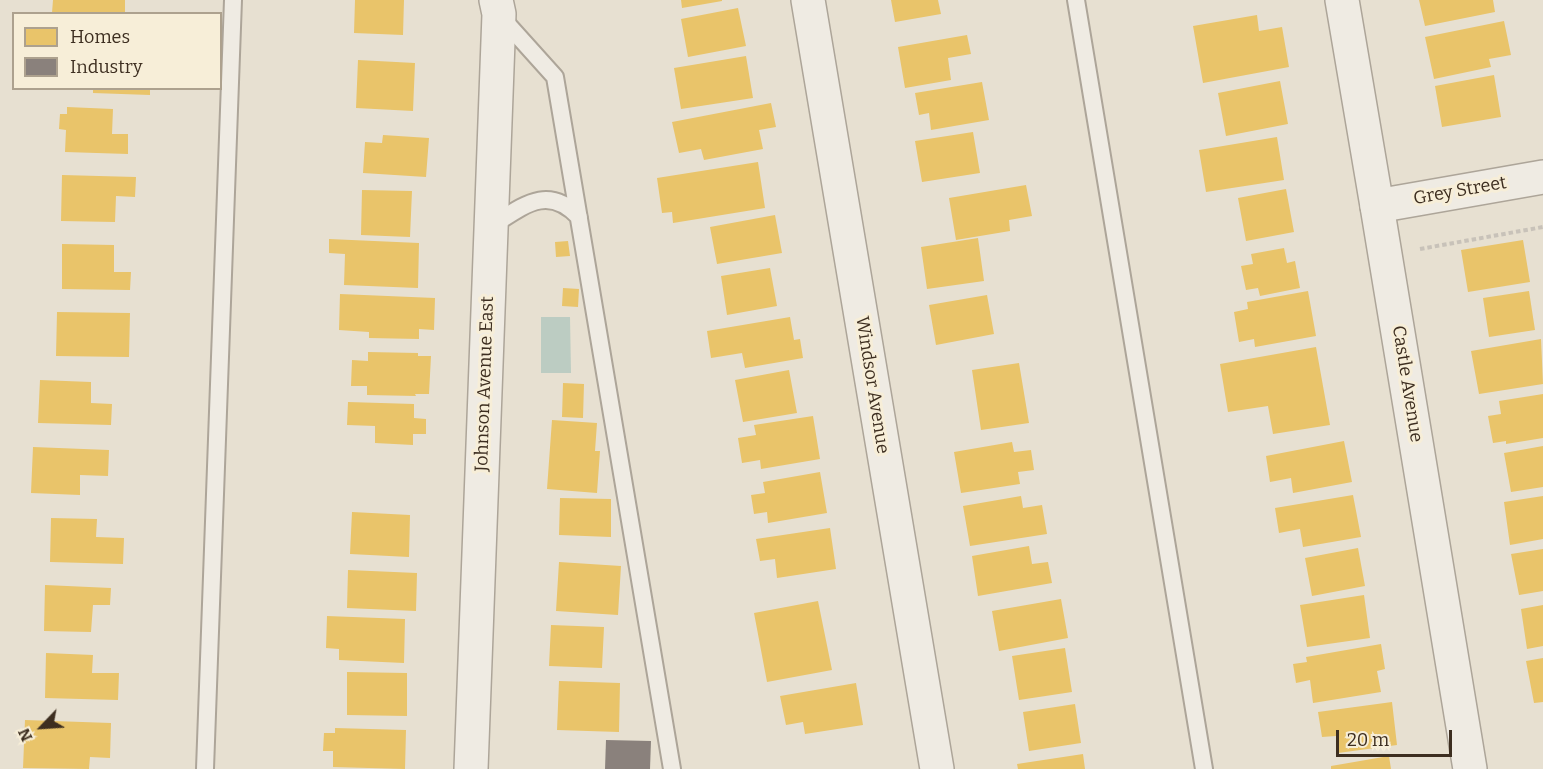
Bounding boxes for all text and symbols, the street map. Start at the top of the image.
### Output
legend [12,12,222,90]
text: Homes [70,26,130,48]
text: Industry [70,56,142,78]
street label: Grey Street [1412,172,1508,210]
street label: Johnson Avenue East [471,296,499,472]
street label: Windsor Avenue [850,315,894,455]
street label: Castle Avenue [1387,324,1427,444]
north arrow [12,697,72,757]
scale bar [1339,718,1454,756]
text: N [14,725,36,744]
text: 20 m [1347,729,1389,751]

